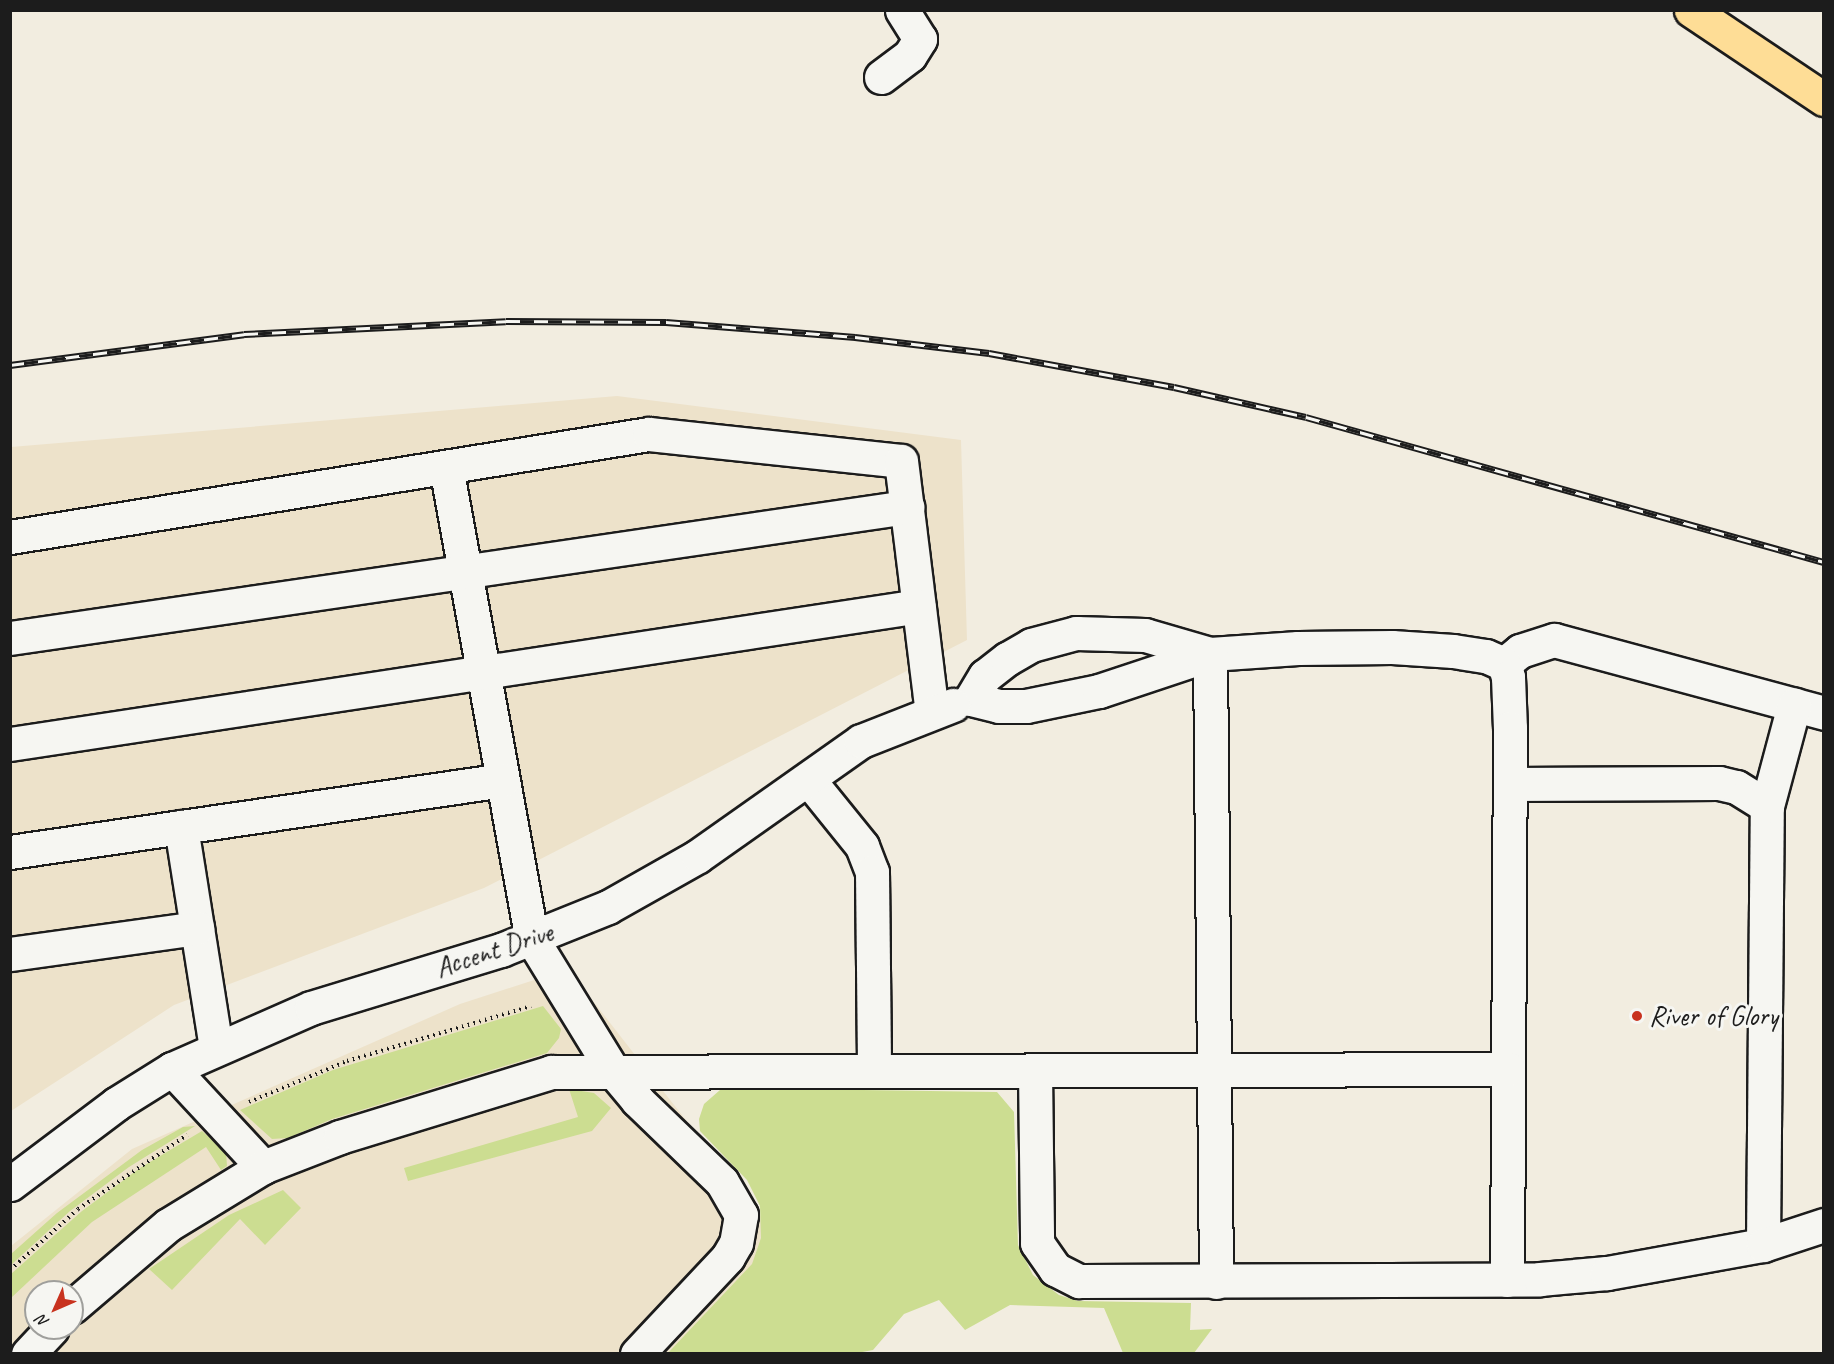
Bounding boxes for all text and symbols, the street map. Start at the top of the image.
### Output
street label: Accent Drive [431,915,557,985]
place label: River of Glory [1649,999,1778,1033]
marker: River of Glory [1630,1009,1644,1023]
north arrow [24,1280,84,1340]
text: N [32,1311,53,1332]

